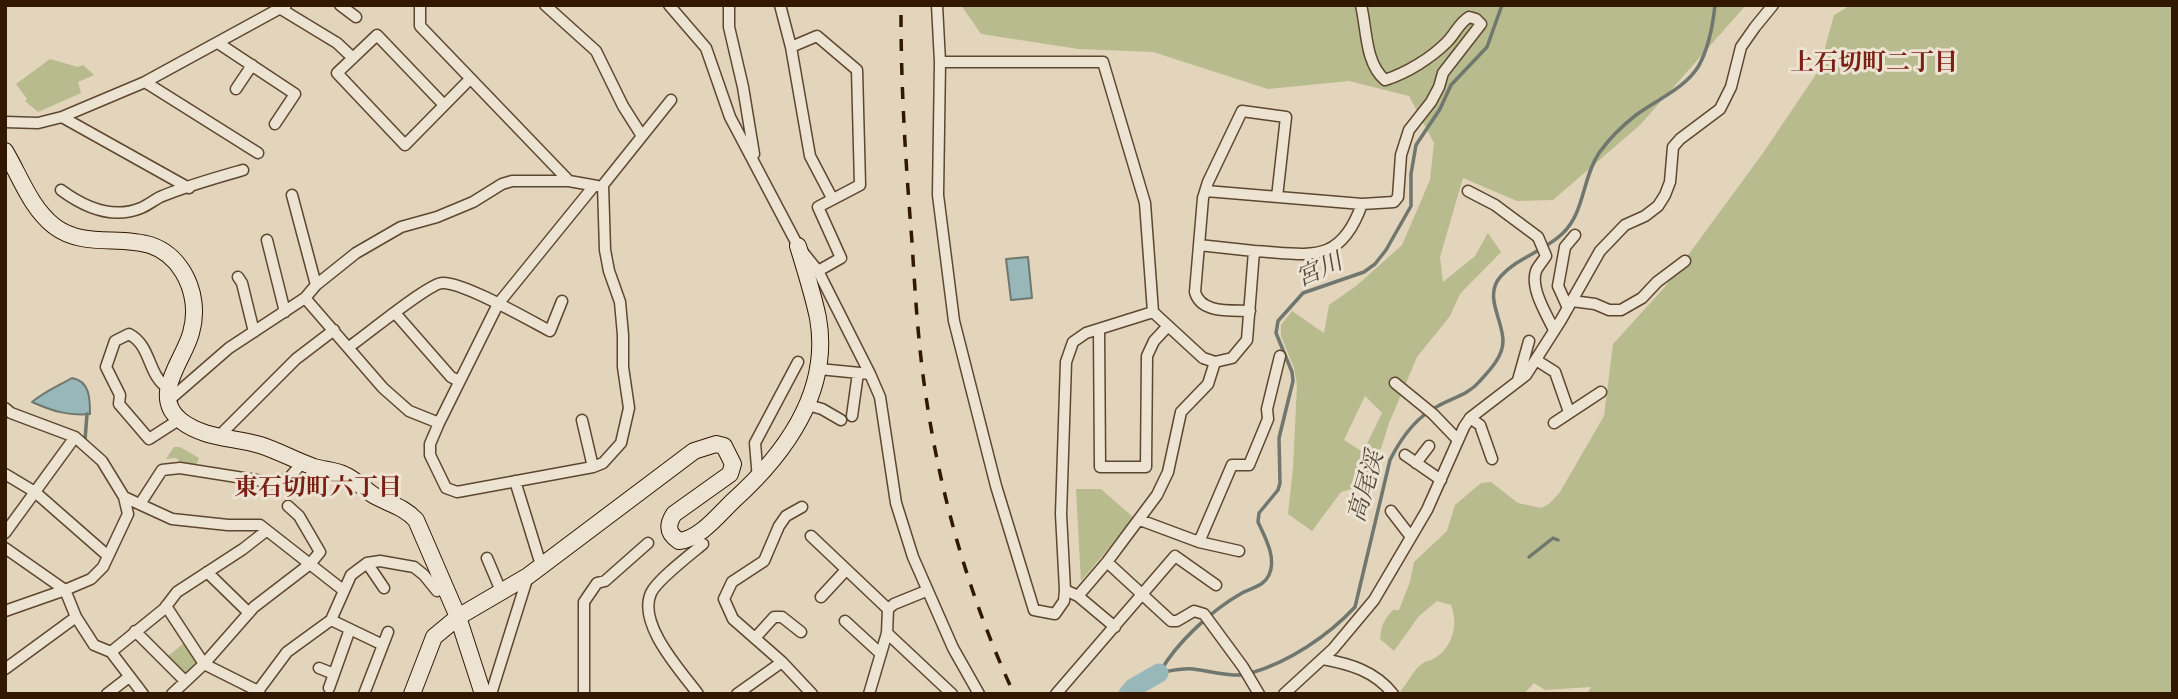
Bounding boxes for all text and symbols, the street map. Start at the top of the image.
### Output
district label: 上石切町二丁目 [1790,51,1958,79]
water label: 宮川 [1292,249,1348,295]
water label: 高尾渓 [1344,448,1392,526]
district label: 東石切町六丁目 [234,476,402,504]

